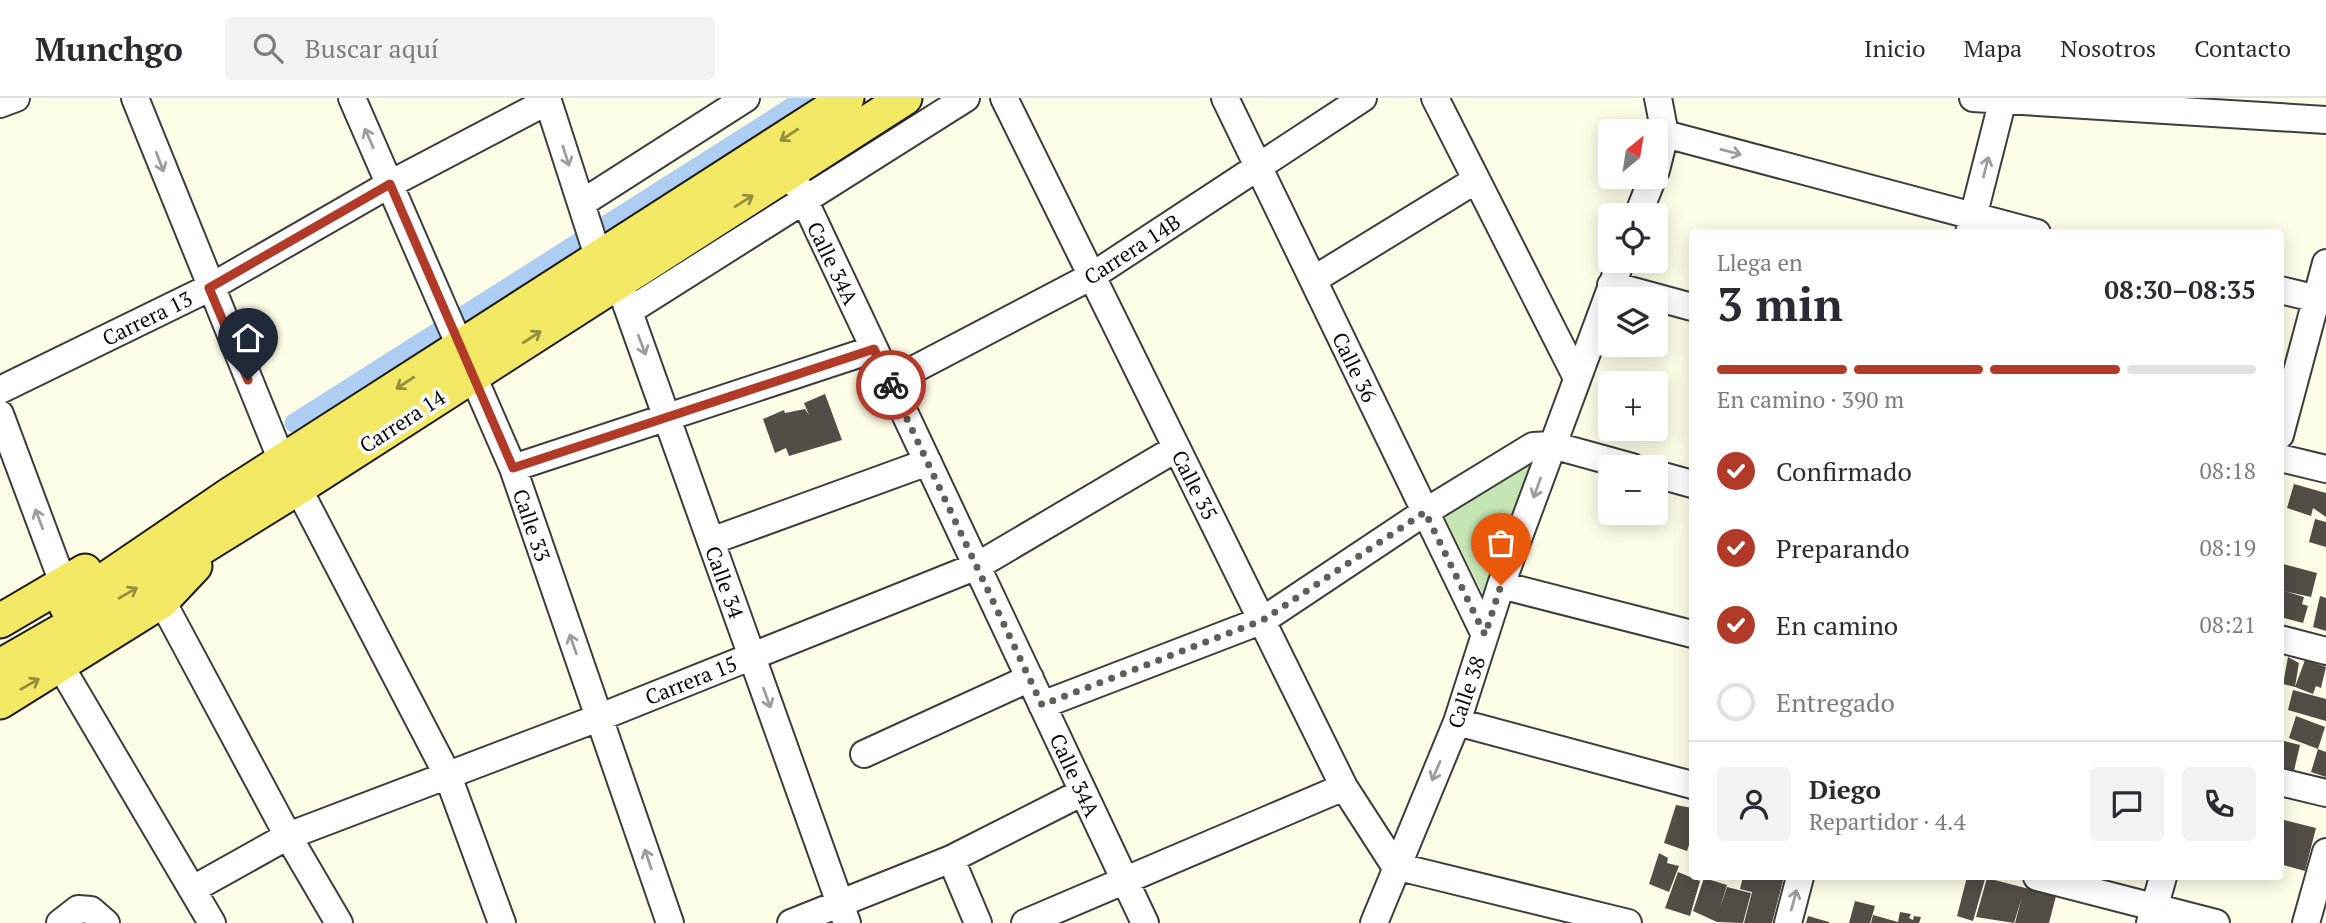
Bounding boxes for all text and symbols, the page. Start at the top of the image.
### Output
search box [225,17,715,80]
text: Munchgo [35,27,183,70]
icon: search [249,29,287,67]
text: Buscar aquí [305,31,439,65]
text: Inicio [1864,32,1926,64]
text: Mapa [1964,32,2022,64]
text: Nosotros [2060,32,2156,64]
text: Contacto [2194,32,2291,64]
north arrow [1598,119,1668,189]
map controls [1598,119,1668,525]
one-way arrow [362,127,375,149]
one-way arrow [780,127,799,142]
one-way arrow [561,145,574,167]
one-way arrow [1720,146,1742,159]
one-way arrow [154,150,167,172]
one-way arrow [1980,156,1993,179]
one-way arrow [733,194,753,208]
button: locate [1598,203,1668,273]
street label: Carrera 14B [1078,207,1186,291]
street label: Calle 34A [801,217,865,310]
text: Llega en [1717,247,1803,278]
text: 08:30–08:35 [2104,272,2256,306]
text: 3 min [1717,273,1843,334]
street label: Carrera 13 [97,284,197,352]
button: layers [1598,287,1668,357]
pin [218,308,278,380]
icon: home [229,319,267,357]
street label: Calle 36 [1326,327,1384,407]
one-way arrow [521,330,541,344]
one-way arrow [636,334,649,356]
courier [856,350,926,420]
icon: bike [872,366,910,404]
button: + [1598,371,1668,441]
one-way arrow [395,376,415,390]
street label: Carrera 14 [354,382,451,459]
text: En camino · 390 m [1717,384,1904,415]
street label: Calle 35 [1166,445,1224,525]
icon: check [1717,452,1755,490]
text: Confirmado [1776,454,1912,488]
button: − [1598,455,1668,525]
text: 08:18 [2199,455,2256,486]
one-way arrow [1529,477,1542,498]
street label: Calle 33 [507,485,557,565]
one-way arrow [32,509,45,531]
pin [1471,513,1531,585]
icon: bag [1482,524,1520,562]
icon: check [1717,529,1755,567]
text: Preparando [1776,531,1910,565]
text: 08:19 [2199,532,2256,563]
street label: Calle 34 [699,542,751,623]
one-way arrow [118,585,138,599]
icon: check [1717,606,1755,644]
text: En camino [1776,608,1898,642]
text: 08:21 [2199,609,2256,640]
one-way arrow [566,633,578,655]
street label: Carrera 15 [641,649,741,711]
street label: Calle 38 [1441,652,1491,732]
one-way arrow [20,677,40,691]
text: Entregado [1776,685,1895,719]
one-way arrow [762,687,774,709]
street label: Calle 34A [1043,729,1107,822]
one-way arrow [1429,760,1442,782]
button: person [1717,767,1791,841]
button: chat [2090,767,2164,841]
button: phone [2182,767,2256,841]
text: Diego [1809,772,1881,806]
text: Repartidor · 4.4 [1809,806,1966,837]
one-way arrow [641,848,653,870]
one-way arrow [1788,889,1801,912]

